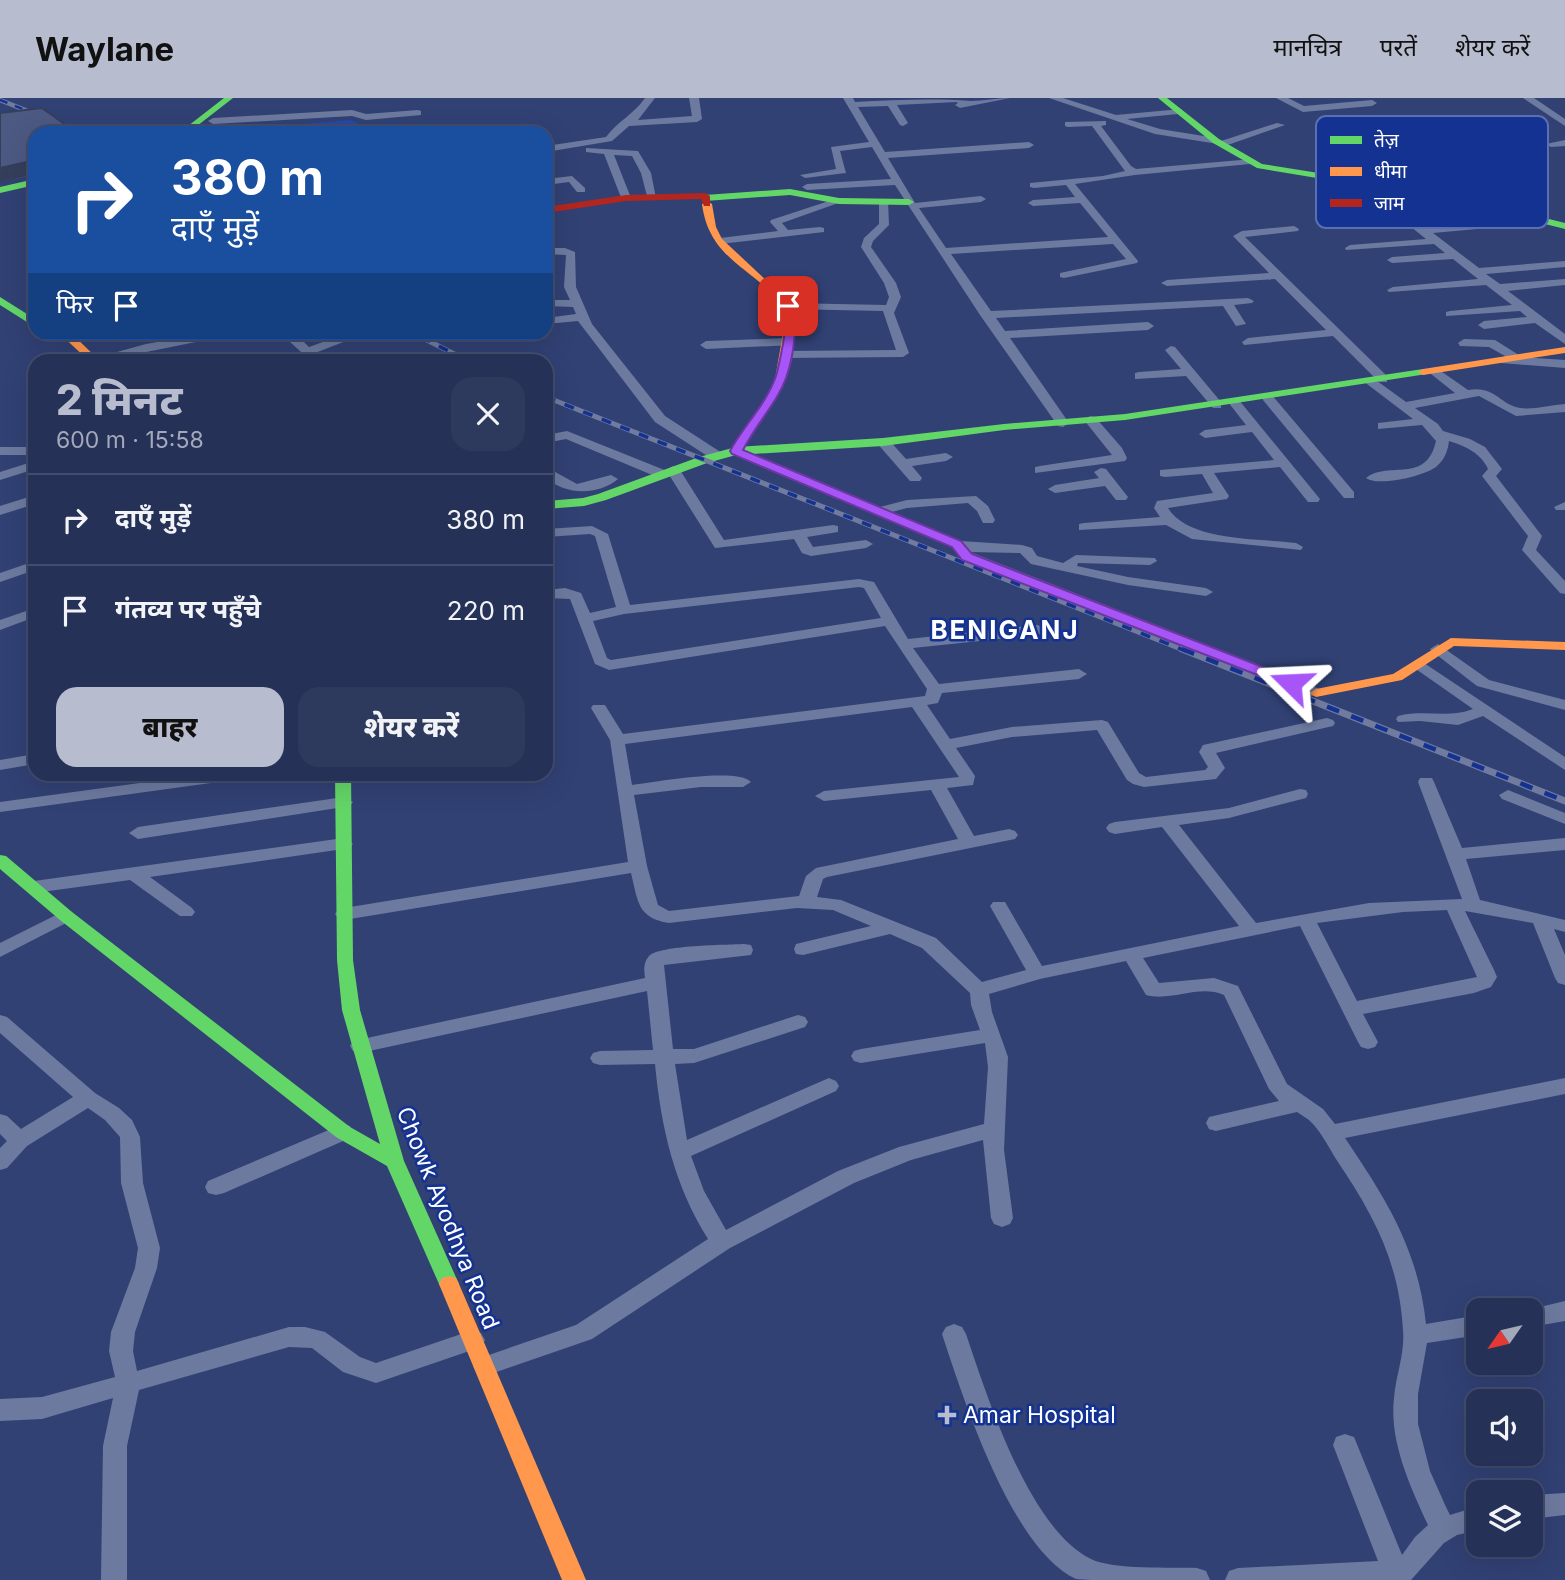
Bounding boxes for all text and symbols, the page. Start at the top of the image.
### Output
text: Waylane [35,29,174,69]
text: मानचित्र [1273,33,1342,62]
text: परतें [1380,33,1417,62]
text: शेयर करें [1455,33,1530,62]
legend [1316,116,1548,228]
text: तेज़ [1374,129,1400,152]
text: 380 m [171,148,324,207]
icon: right [56,154,147,245]
text: धीमा [1374,160,1408,183]
text: जाम [1374,192,1405,215]
text: दाएँ मुड़ें [171,208,259,247]
pin [758,276,818,336]
icon: arrive [107,287,145,325]
icon: arrive [769,287,807,325]
text: फिर [56,288,93,319]
text: 2 मिनट [56,374,182,425]
button: close [451,377,525,451]
text: 600 m · 15:58 [56,426,204,454]
icon: right [56,501,94,539]
text: दाएँ मुड़ें [115,502,191,533]
text: 380 m [446,504,525,535]
icon: arrive [56,592,94,630]
text: गंतव्य पर पहुँचे [115,593,261,624]
text: 220 m [447,595,525,626]
district label: BENIGANJ [930,614,1080,645]
position arrow [1254,646,1328,720]
button: बाहर [56,687,284,767]
button: शेयर करें [298,687,525,767]
street label: Chowk Ayodhya Road [391,1103,505,1333]
north arrow [1466,1298,1544,1376]
map controls [1466,1298,1543,1557]
button: sound [1466,1389,1543,1466]
place label: Amar Hospital [963,1401,1116,1429]
marker: Amar Hospital [937,1405,957,1425]
button: layers [1466,1480,1543,1557]

